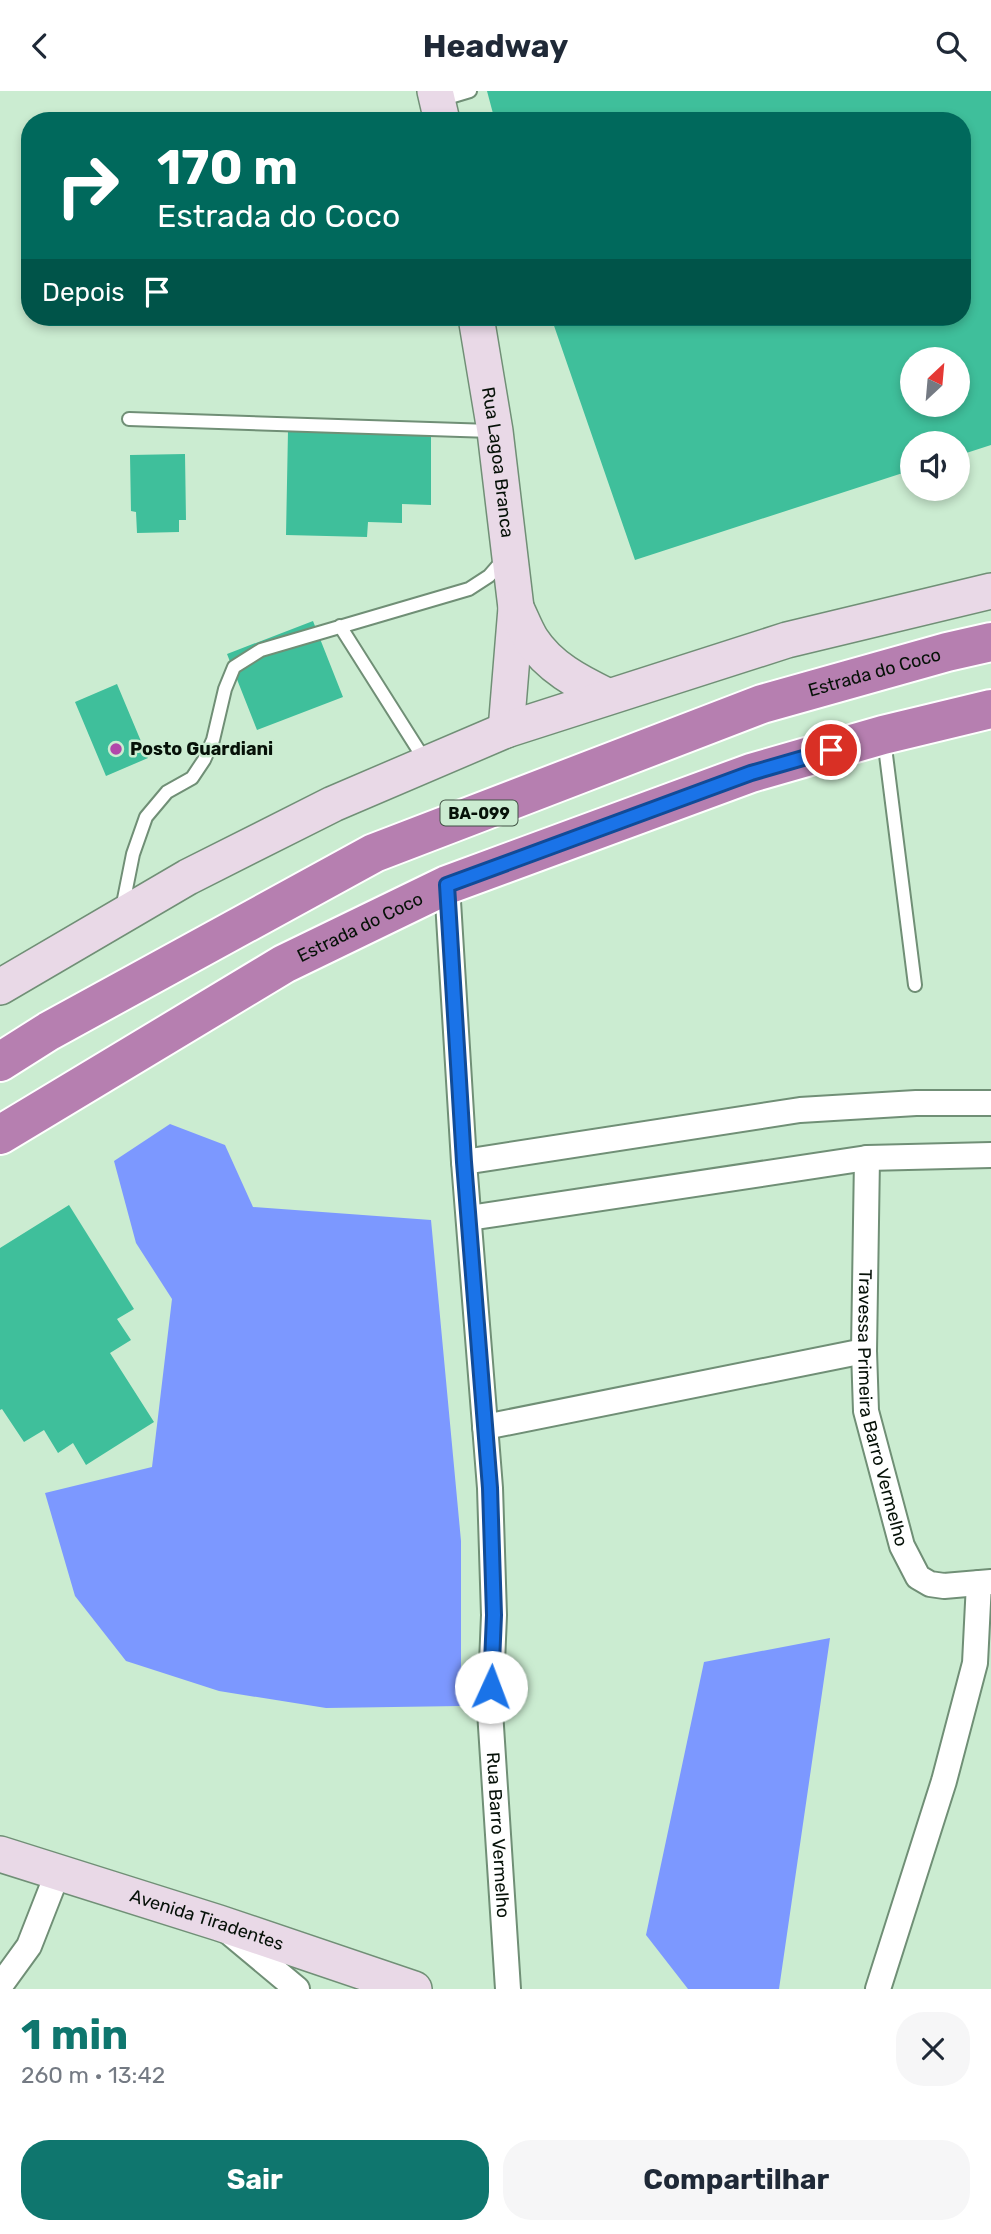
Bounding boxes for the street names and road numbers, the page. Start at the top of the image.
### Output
street label: Rua Lagoa Branca [477,385,519,539]
street label: Estrada do Coco [806,643,943,702]
road number: BA-099 [440,800,518,825]
street label: Estrada do Coco [294,887,426,967]
street label: Travessa Primeira Barro Vermelho [853,1269,913,1549]
street label: Rua Barro Vermelho [482,1751,514,1919]
street label: Avenida Tiradentes [127,1885,287,1955]

